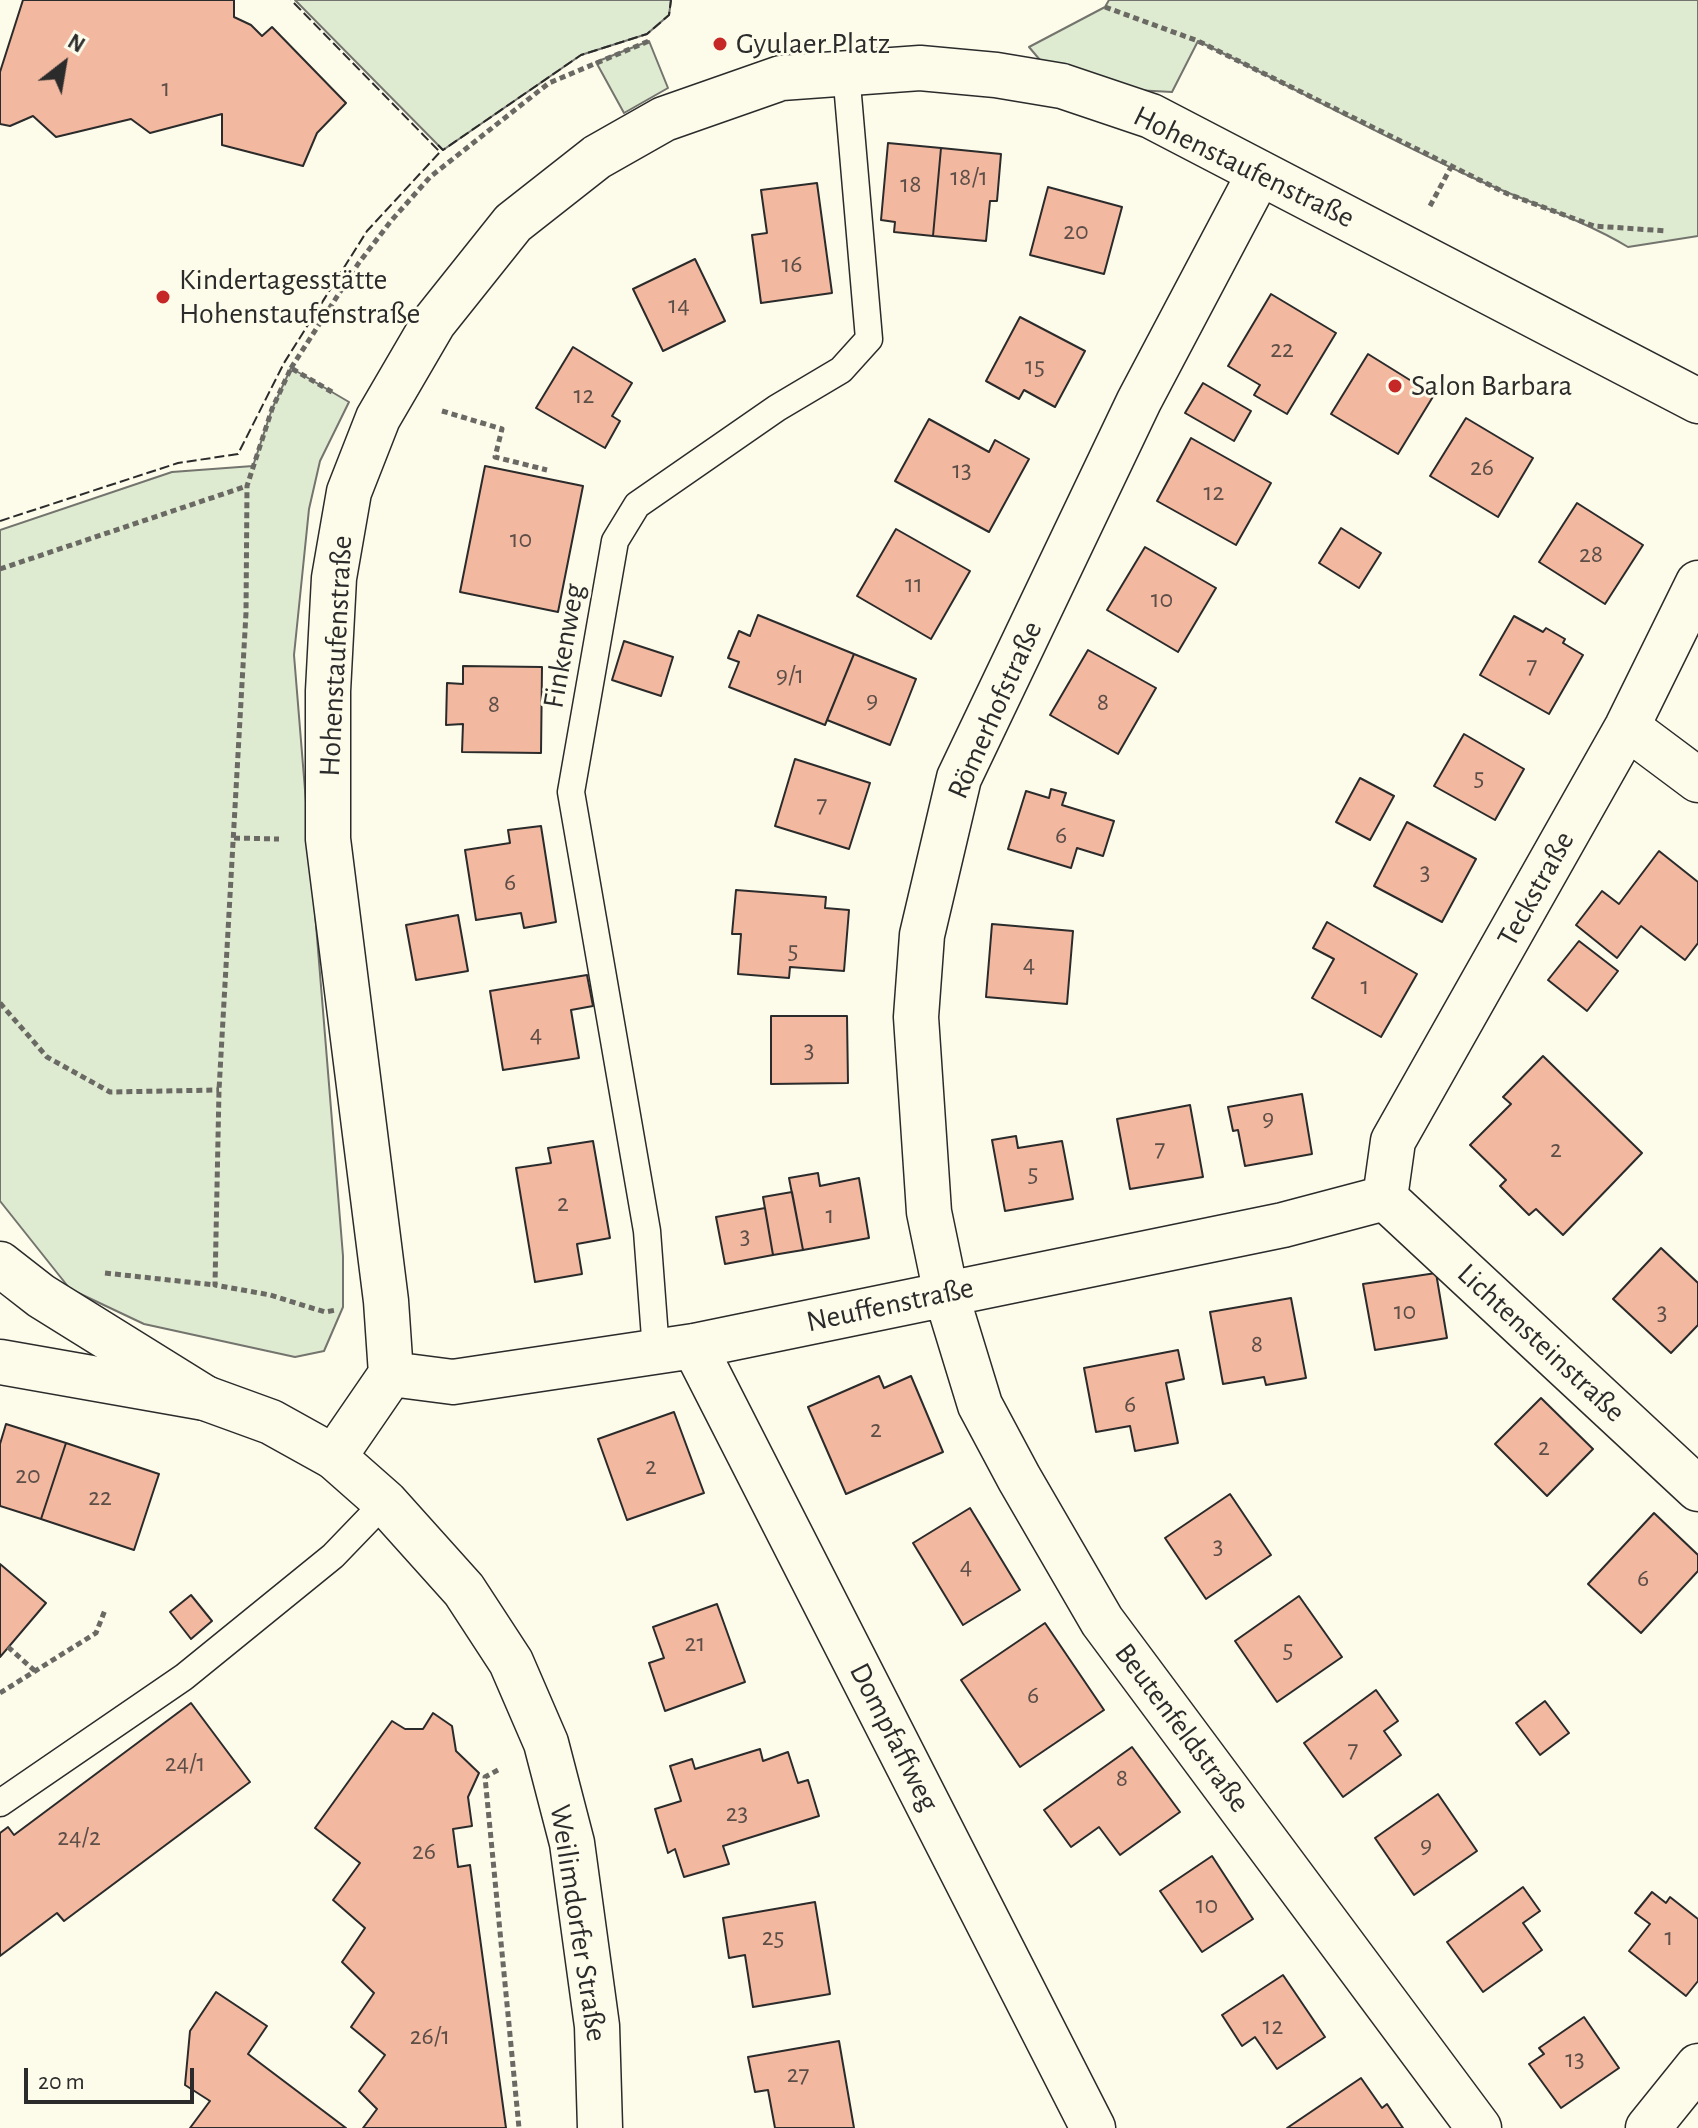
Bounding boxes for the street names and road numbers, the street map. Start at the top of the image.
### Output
street label: Hohenstaufenstraße [1128,98,1360,236]
street label: Hohenstaufenstraße [312,535,360,777]
street label: Finkenweg [535,581,593,711]
street label: Römerhofstraße [940,616,1050,804]
street label: Teckstraße [1490,825,1582,953]
street label: Lichtensteinstraße [1450,1256,1632,1430]
street label: Neuffenstraße [803,1270,977,1340]
street label: Beutenfeldstraße [1107,1636,1257,1820]
street label: Dompfaffweg [841,1657,947,1817]
street label: Weilimdorfer Straße [542,1802,614,2044]

